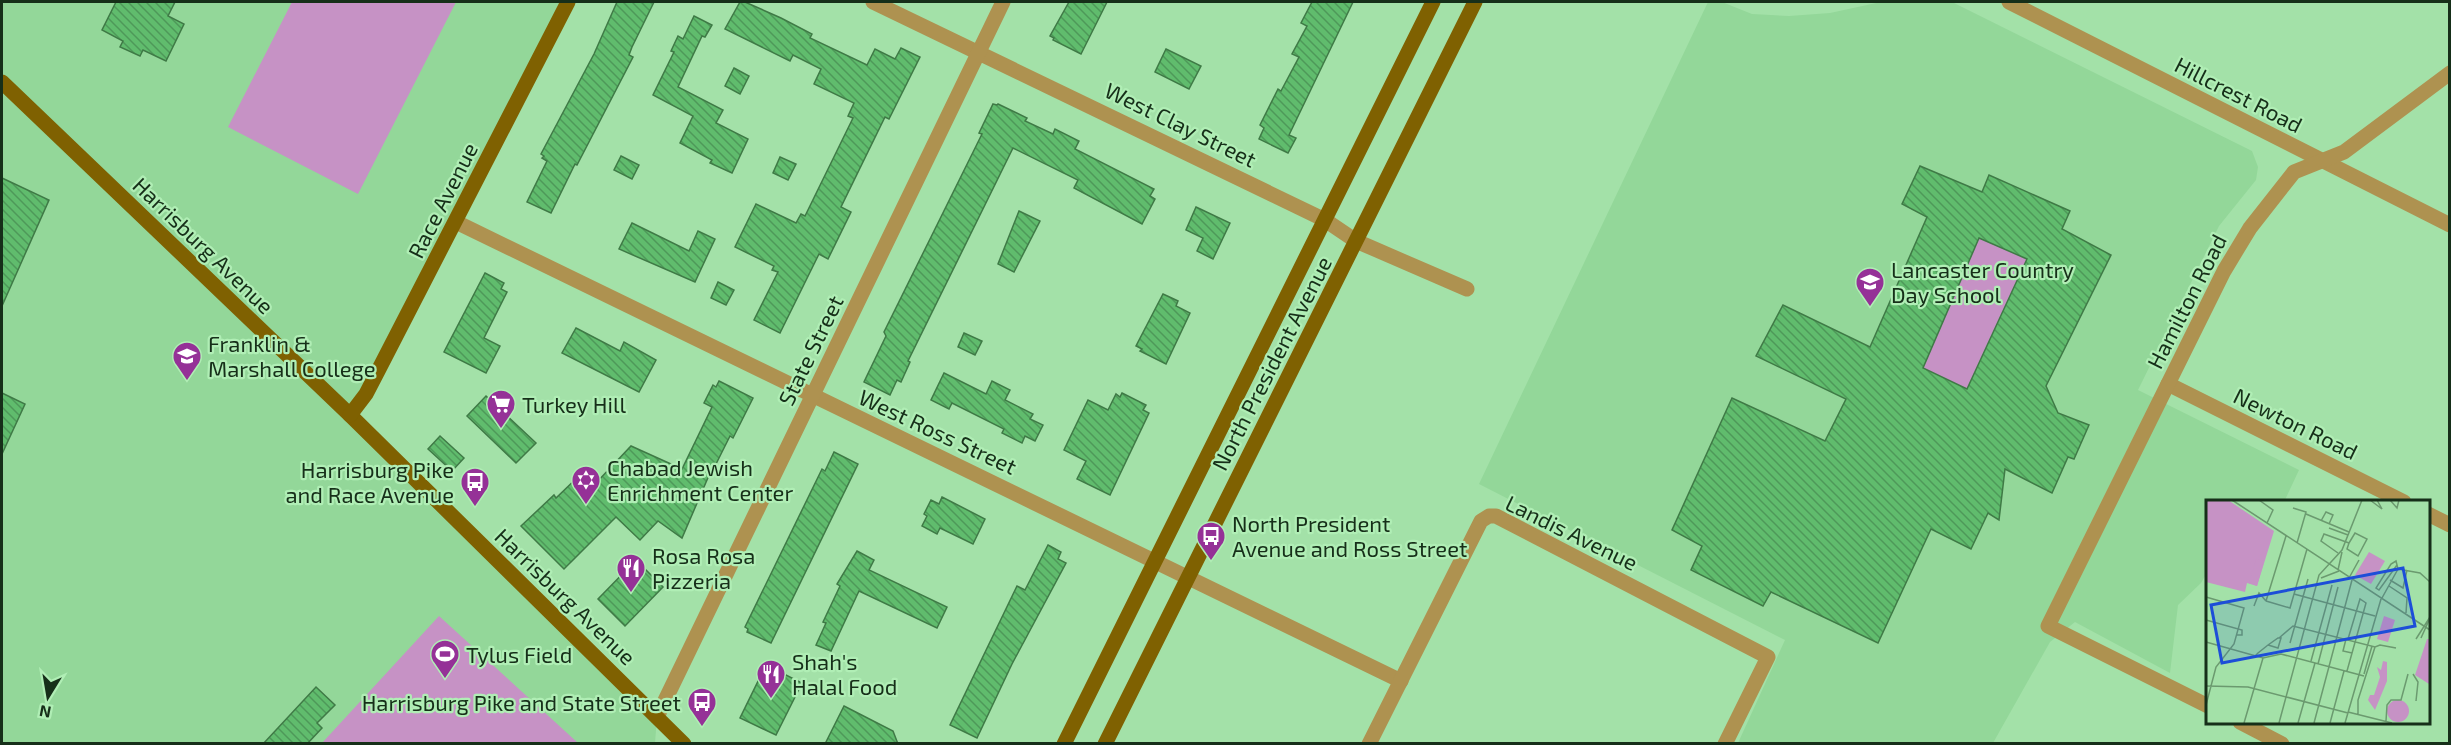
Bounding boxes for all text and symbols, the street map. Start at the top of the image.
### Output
street label: Hillcrest Road [2171,51,2307,137]
street label: West Clay Street [1101,76,1261,172]
street label: Race Avenue [402,138,482,262]
street label: Harrisburg Avenue [128,171,280,319]
street label: Hamilton Road [2141,230,2231,372]
street label: North President Avenue [1206,252,1336,474]
place label: Lancaster Country Day School [1891,256,2074,307]
school or university icon: Lancaster Country Day School [1854,266,1886,308]
street label: State Street [772,291,848,409]
place label: Franklin & Marshall College [208,330,376,381]
school or university icon: Franklin & Marshall College [171,340,203,382]
street label: Newton Road [2230,382,2362,464]
street label: West Ross Street [855,383,1021,479]
supermarket icon: Turkey Hill [485,388,517,430]
place label: Turkey Hill [522,391,627,417]
place label: Chabad Jewish Enrichment Center [607,454,793,505]
place label: Harrisburg Pike and Race Avenue [285,456,454,507]
synagogue icon: Chabad Jewish Enrichment Center [570,464,602,506]
bus stop icon: Harrisburg Pike and Race Avenue [459,466,491,508]
street label: Landis Avenue [1502,489,1642,575]
inset map [2206,500,2430,724]
place label: North President Avenue and Ross Street [1232,510,1467,561]
bus stop icon: North President Avenue and Ross Street [1195,520,1227,562]
street label: Harrisburg Avenue [490,522,642,670]
place label: Rosa Rosa Pizzeria [652,542,755,593]
restaurant icon: Rosa Rosa Pizzeria [615,552,647,594]
sports icon: Tylus Field [429,638,461,680]
place label: Tylus Field [466,641,572,667]
place label: Shah's Halal Food [792,648,897,699]
restaurant icon: Shah's Halal Food [755,658,787,700]
north arrow [18,667,78,727]
bus stop icon: Harrisburg Pike and State Street [686,686,718,728]
place label: Harrisburg Pike and State Street [362,689,681,715]
text: N [38,702,53,723]

